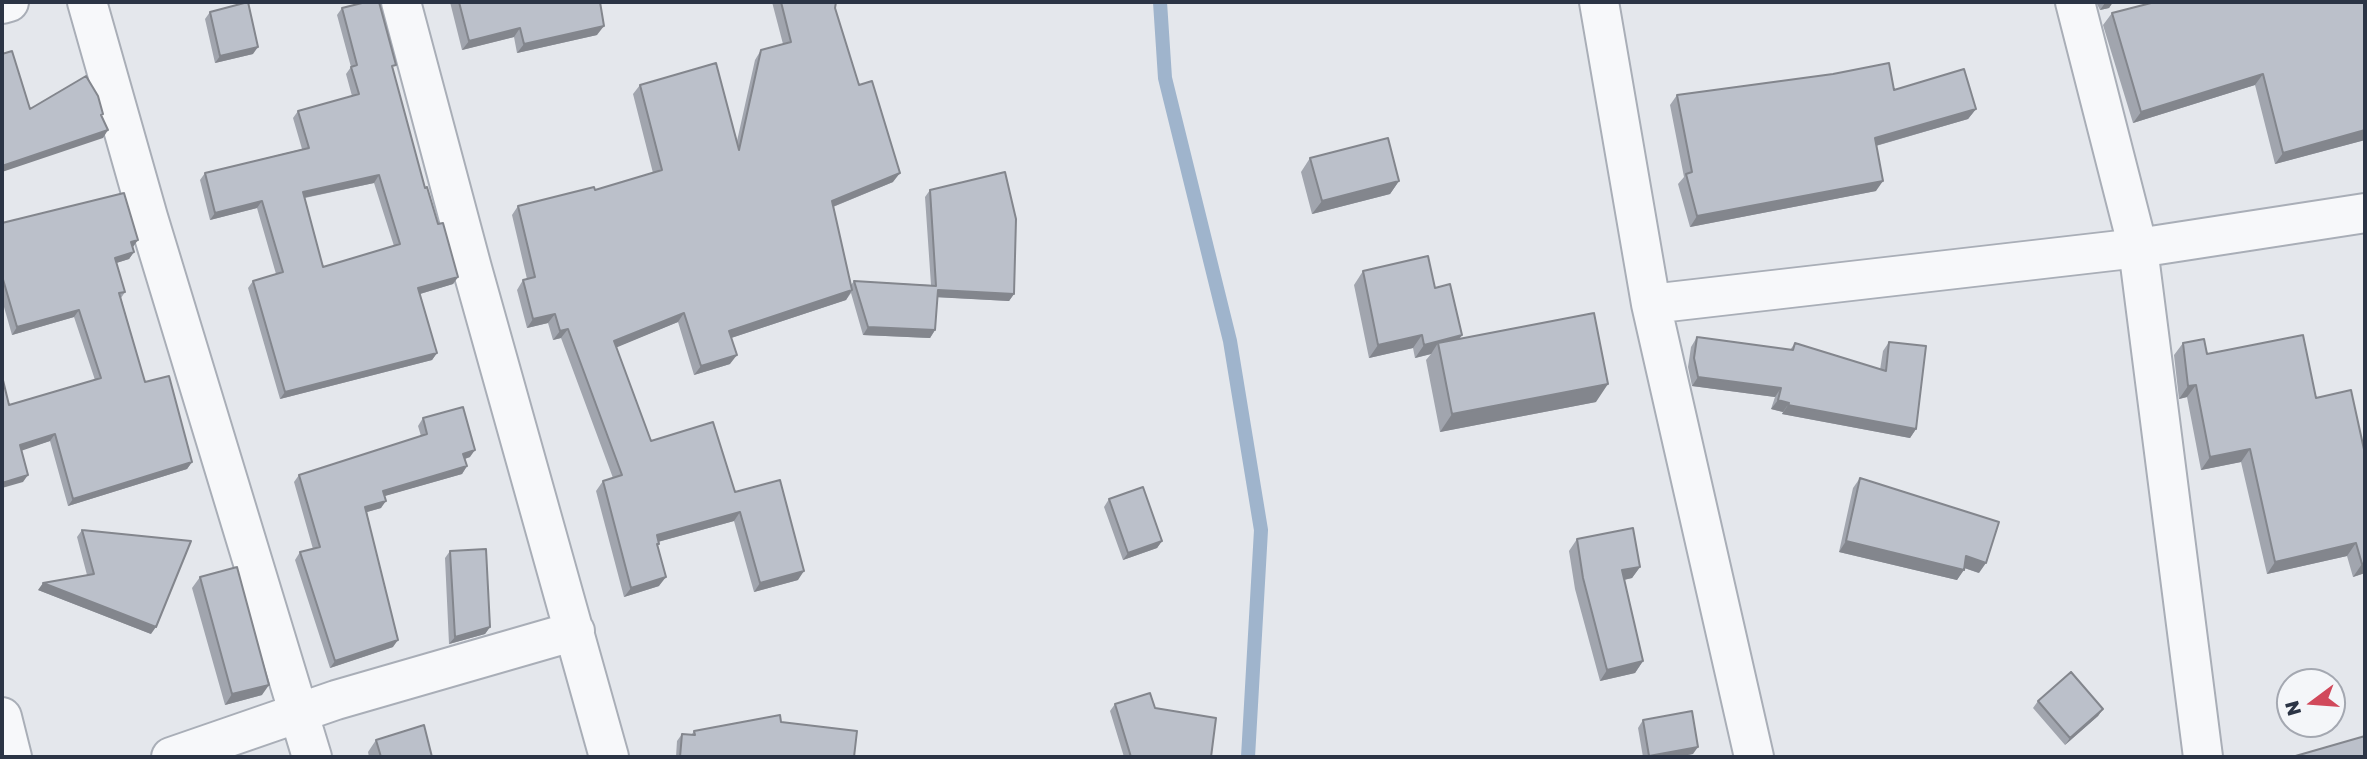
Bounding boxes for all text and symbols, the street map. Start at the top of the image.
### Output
north arrow [2276,668,2346,738]
text: N [2279,698,2305,718]

